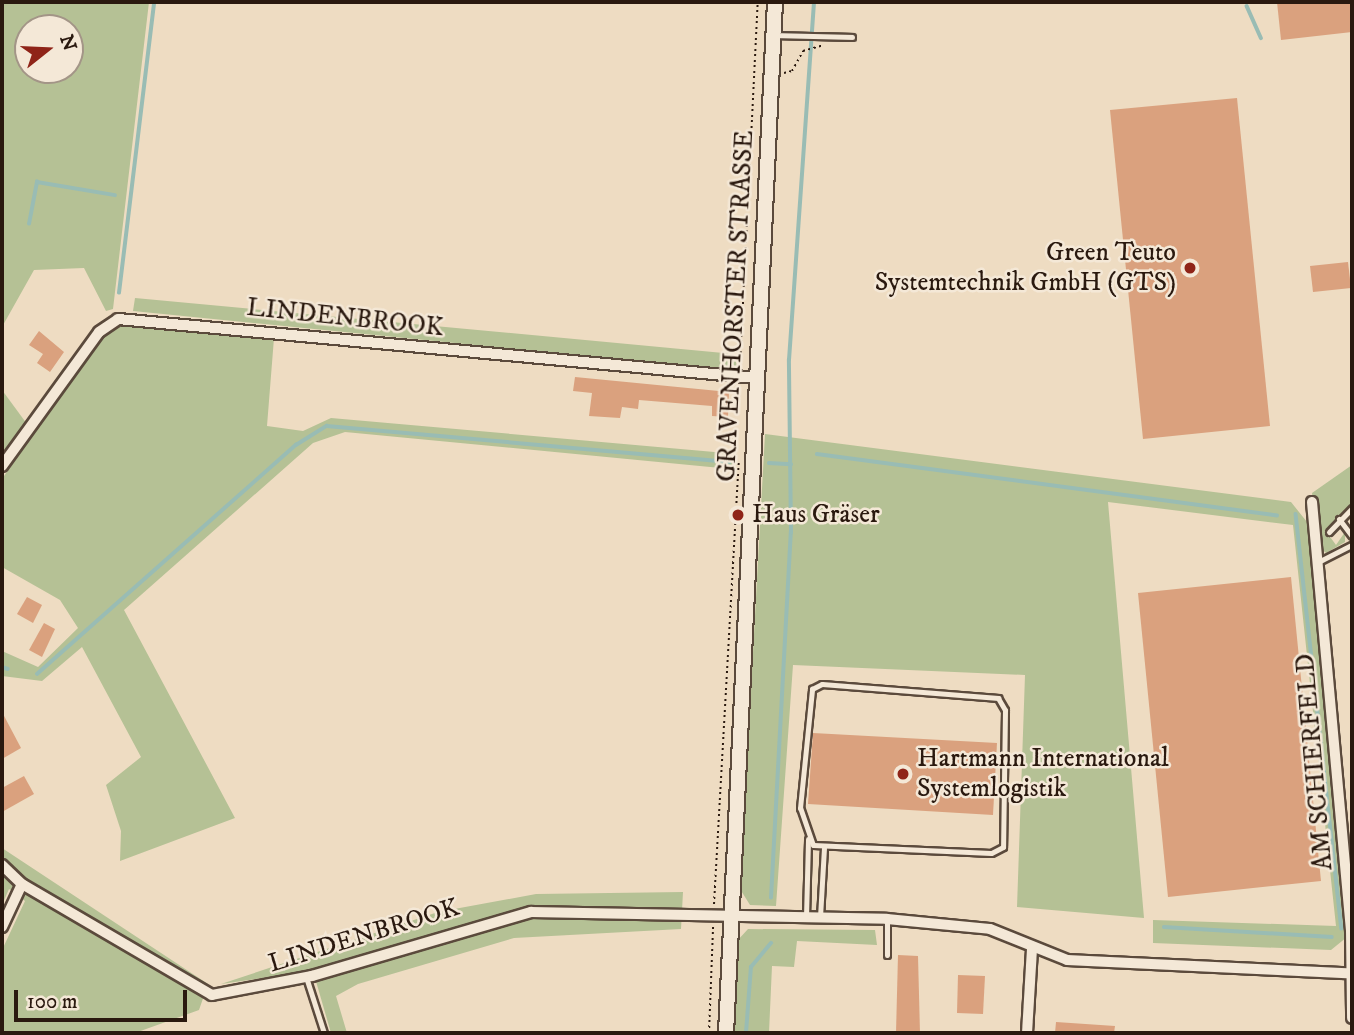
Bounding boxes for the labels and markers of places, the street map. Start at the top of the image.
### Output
place label: Green Teuto Systemtechnik GmbH (GTS) [875,237,1176,298]
marker: Green Teuto Systemtechnik GmbH (GTS) [1182,260,1198,276]
place label: Haus Gräser [752,499,880,531]
marker: Haus Gräser [730,507,746,523]
place label: Hartmann International Systemlogistik [917,743,1169,804]
marker: Hartmann International Systemlogistik [895,766,911,782]

